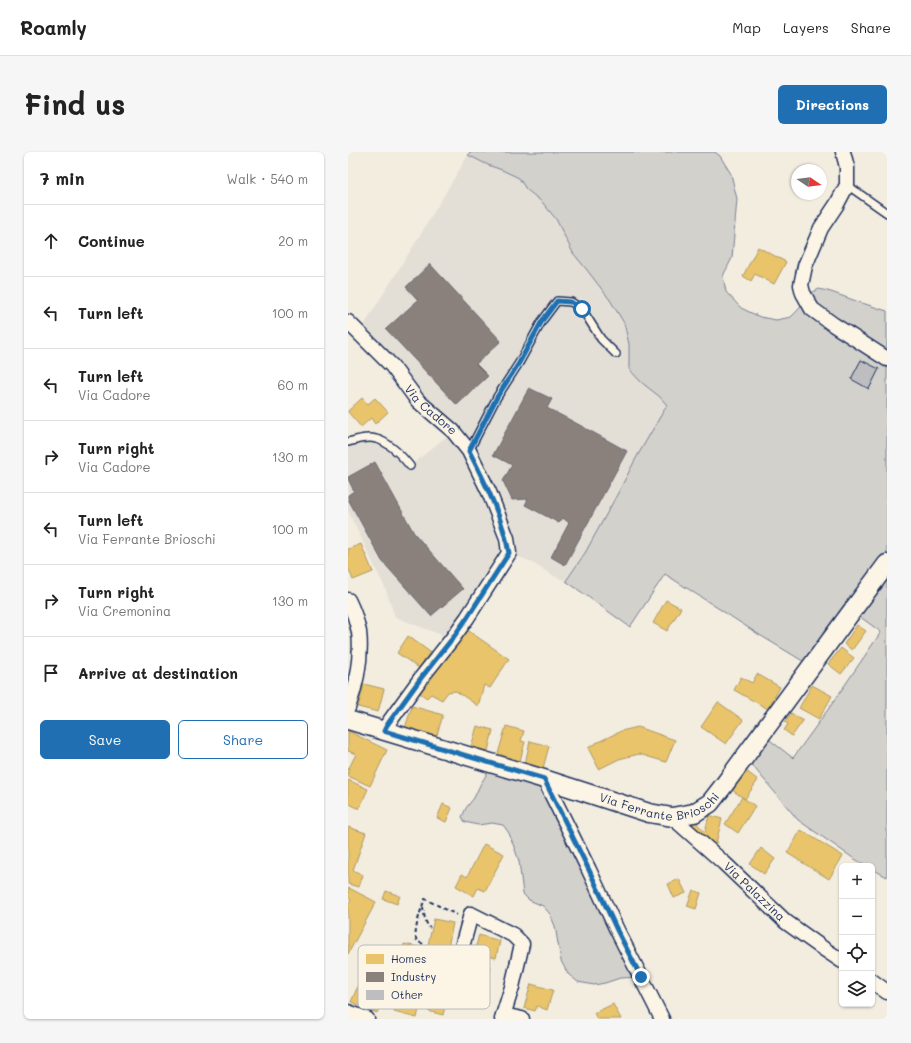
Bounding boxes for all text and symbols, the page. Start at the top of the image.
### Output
text: Roamly [20,15,87,40]
text: Map [732,18,761,37]
text: Layers [783,18,829,37]
text: Share [851,18,891,37]
button: Directions [778,85,887,124]
text: Find us [24,86,125,122]
north arrow [791,164,827,200]
text: 7 min [40,167,85,189]
text: Walk · 540 m [227,170,308,187]
icon: ahead [40,230,62,252]
text: Continue [78,231,145,251]
text: 20 m [278,232,308,249]
route start [573,300,591,318]
icon: left [40,302,62,324]
text: Turn left [78,303,143,323]
text: 100 m [272,304,308,321]
text: Turn left [78,366,143,386]
icon: left [40,374,62,396]
text: 60 m [278,376,308,393]
street label: Via Cadore [401,381,461,438]
text: Via Cadore [78,386,151,403]
text: Turn right [78,438,155,458]
icon: right [40,446,62,468]
text: 130 m [272,448,308,465]
text: Via Cadore [78,458,151,475]
text: Turn left [78,510,143,530]
icon: left [40,518,62,540]
text: 100 m [272,520,308,537]
text: Via Ferrante Brioschi [78,530,216,547]
text: Turn right [78,582,155,602]
icon: right [40,590,62,612]
text: 130 m [272,592,308,609]
text: Via Cremonina [78,602,171,619]
icon: arrive [40,662,62,684]
text: Arrive at destination [78,663,238,683]
button: Save [40,720,170,759]
button: Share [178,720,308,759]
street label: Via Ferrante Brioschi [593,784,721,802]
text: Via Ferrante Brioschi [598,789,722,824]
street label: Via Palazzina [721,858,789,924]
map controls [839,863,875,1007]
button: + [839,863,875,899]
button: − [839,899,875,935]
button: locate [839,935,875,971]
legend [358,945,490,1009]
text: Homes [391,951,426,966]
route end [632,968,650,986]
text: Industry [391,969,437,984]
button: layers [839,971,875,1007]
text: Other [391,987,423,1002]

